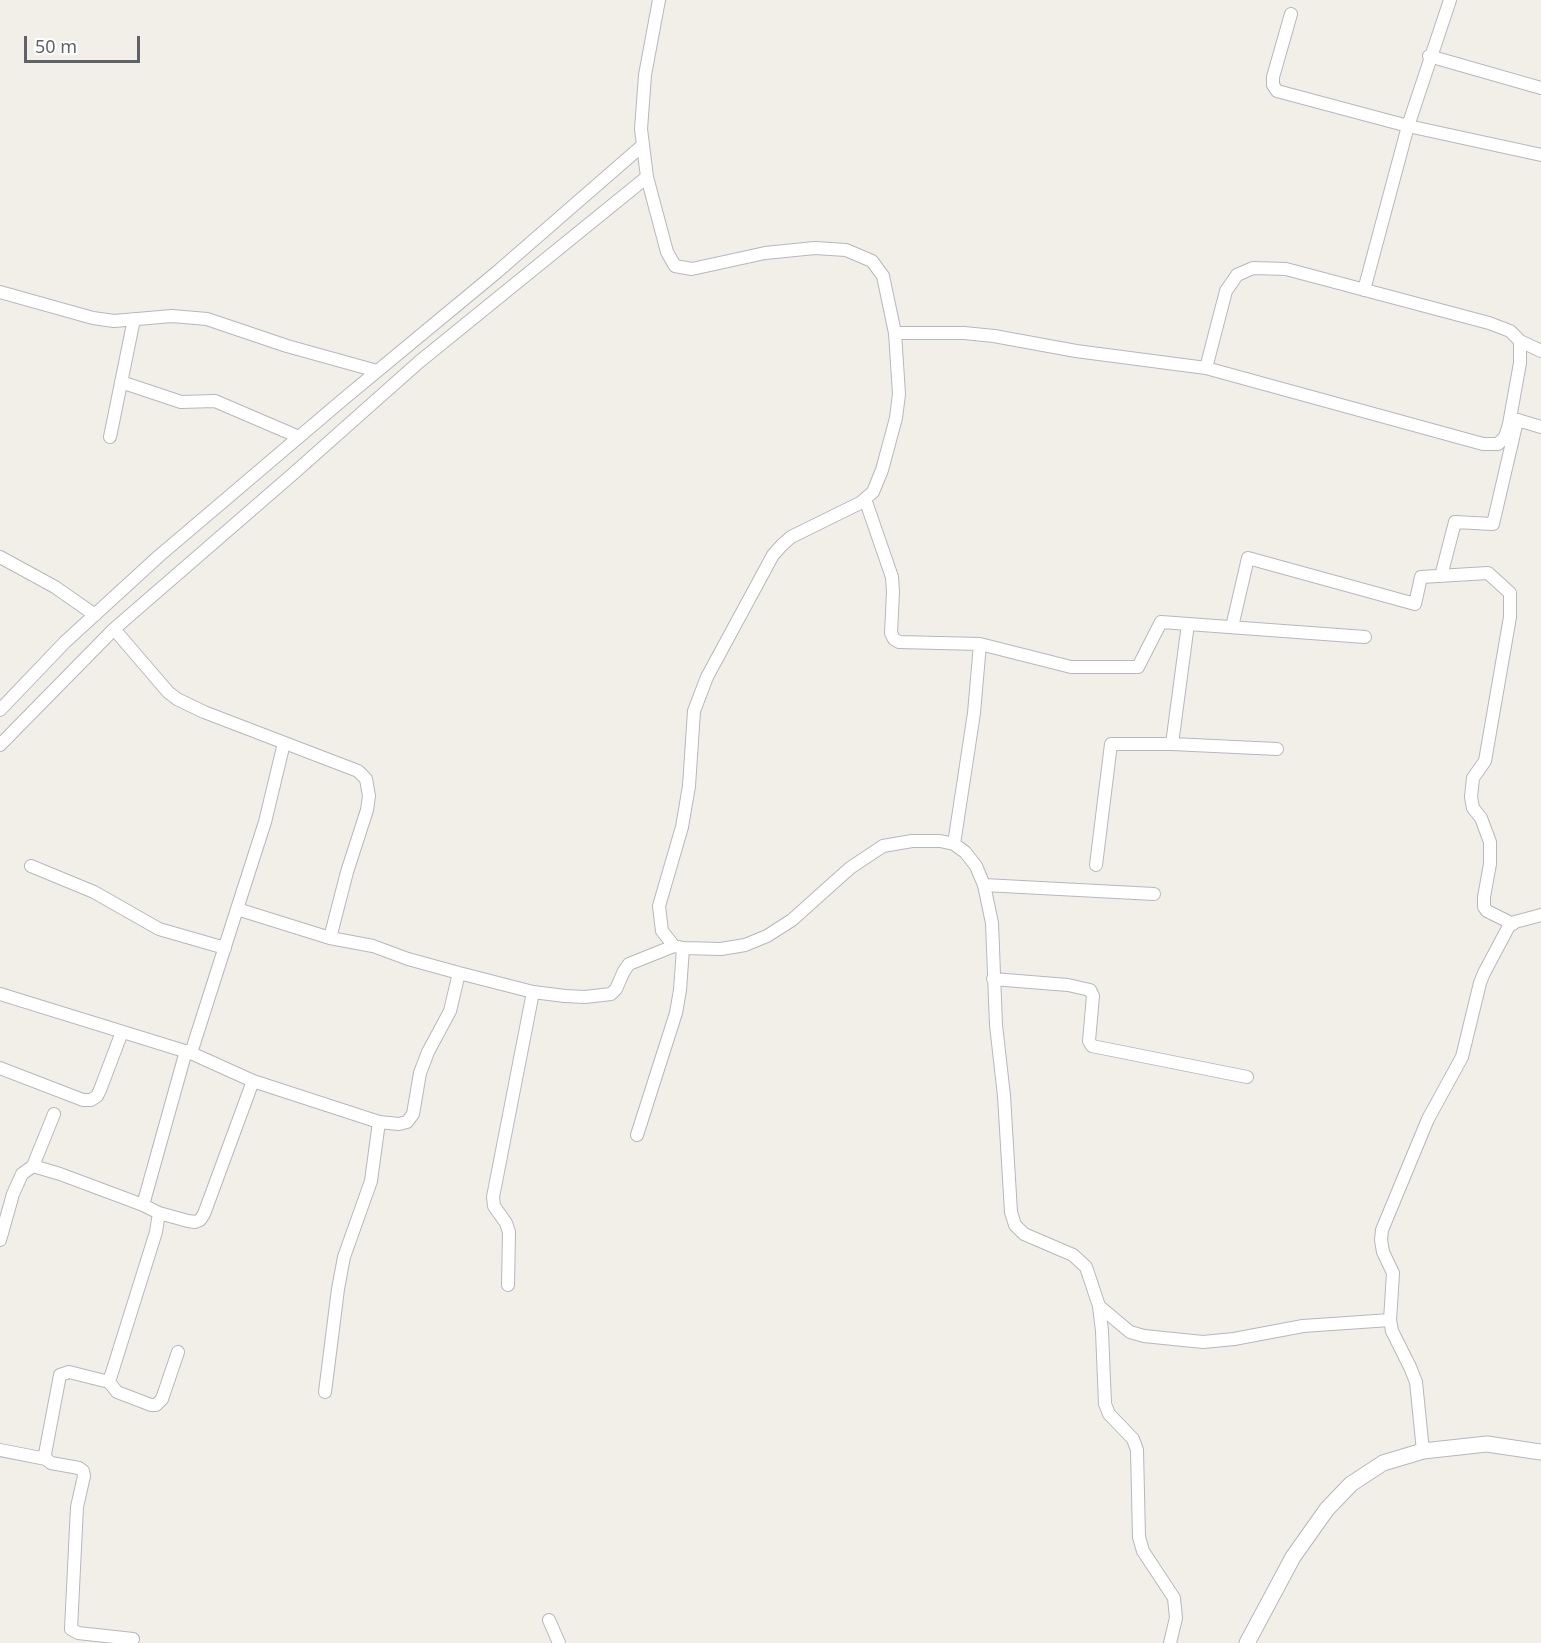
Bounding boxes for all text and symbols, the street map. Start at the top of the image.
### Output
scale bar [27,24,142,62]
text: 50 m [35,34,77,58]

